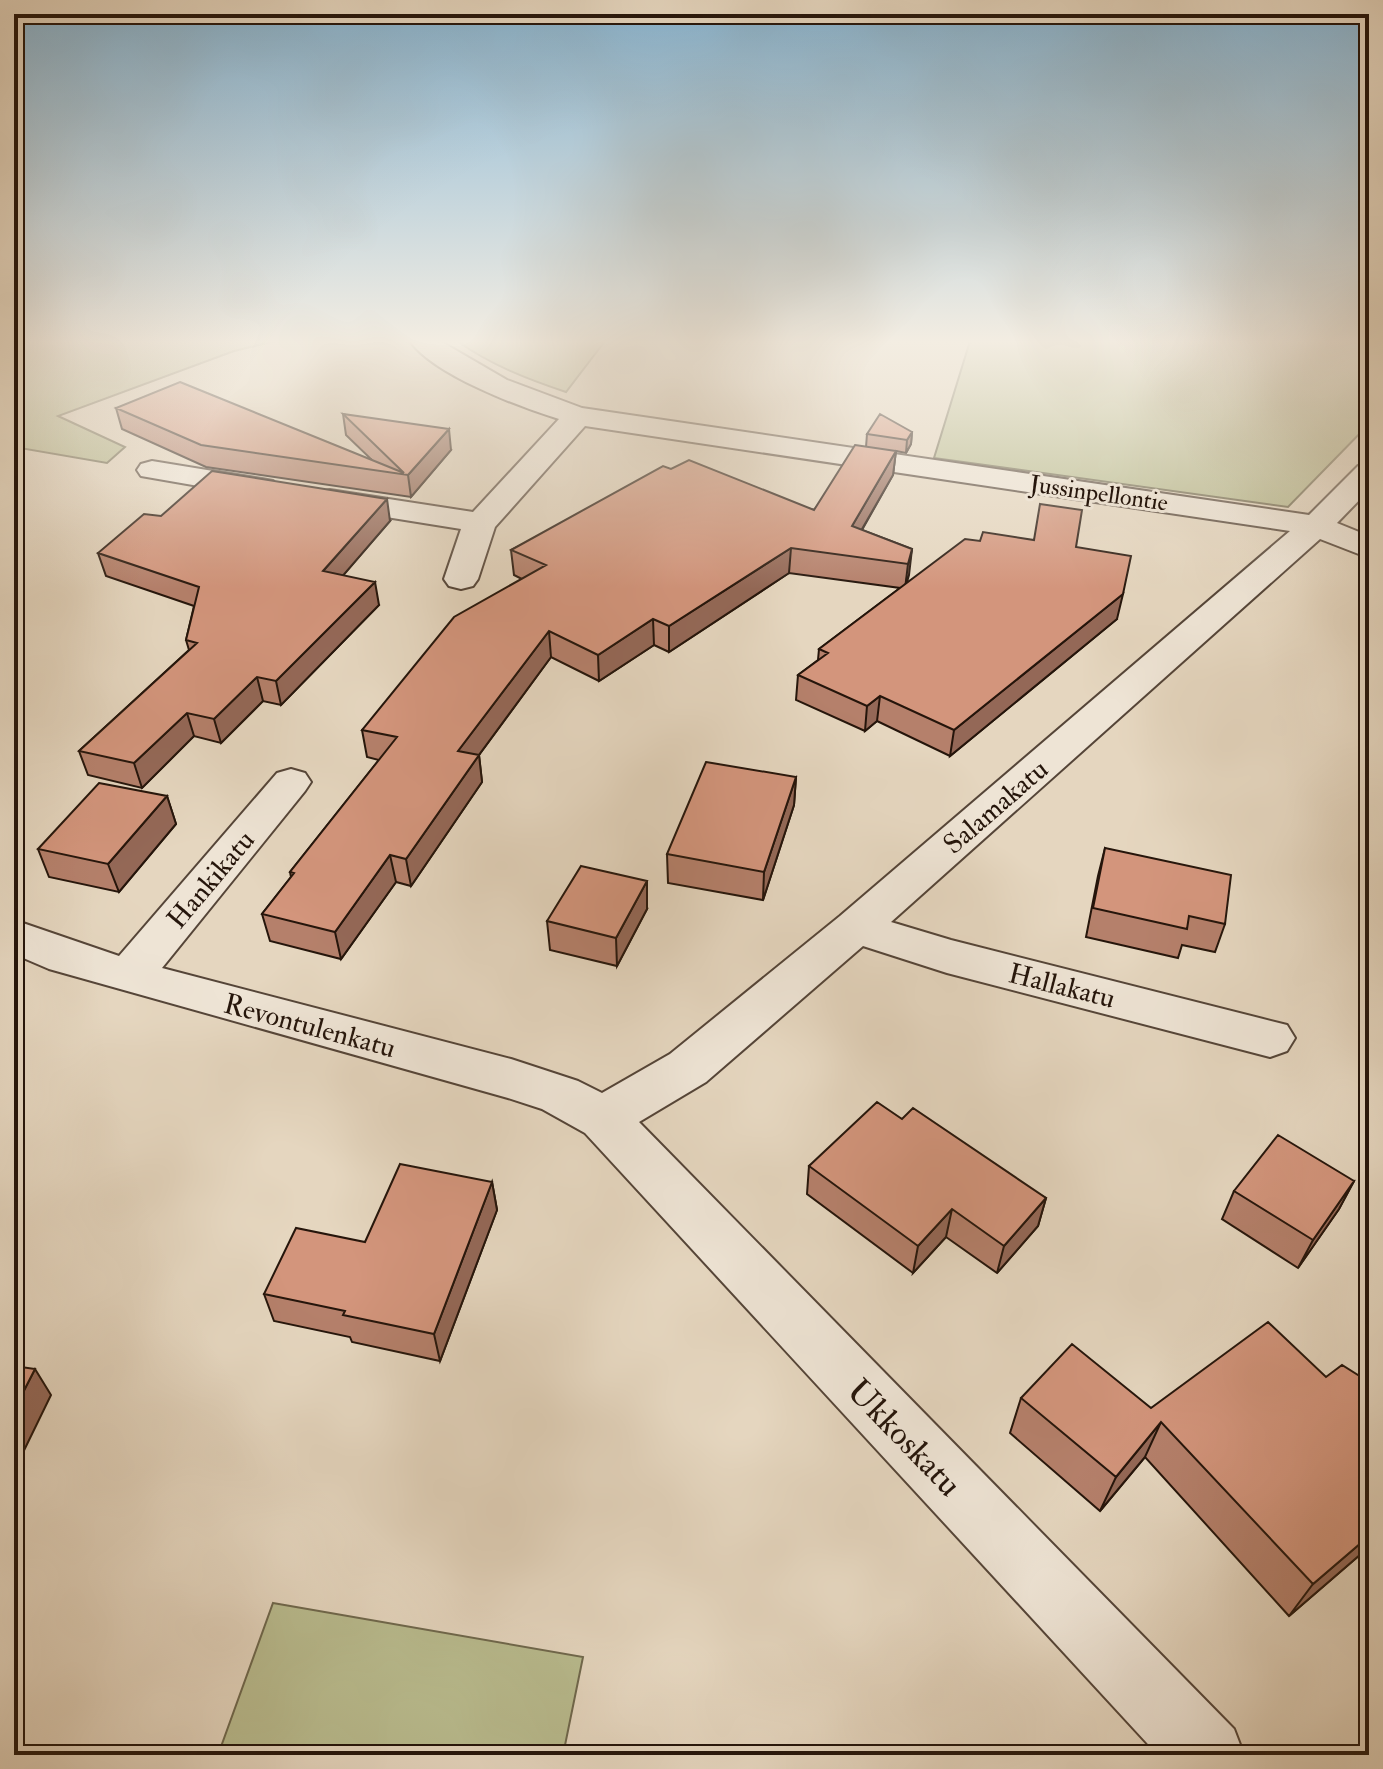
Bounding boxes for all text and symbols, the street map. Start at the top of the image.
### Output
street label: Jussinpellontie [1027,468,1170,519]
street label: Salamakatu [936,752,1055,862]
street label: Hankikatu [160,824,262,936]
street label: Hallakatu [1005,956,1119,1017]
street label: Revontulenkatu [220,987,399,1066]
street label: Ukkoskatu [837,1370,970,1506]

